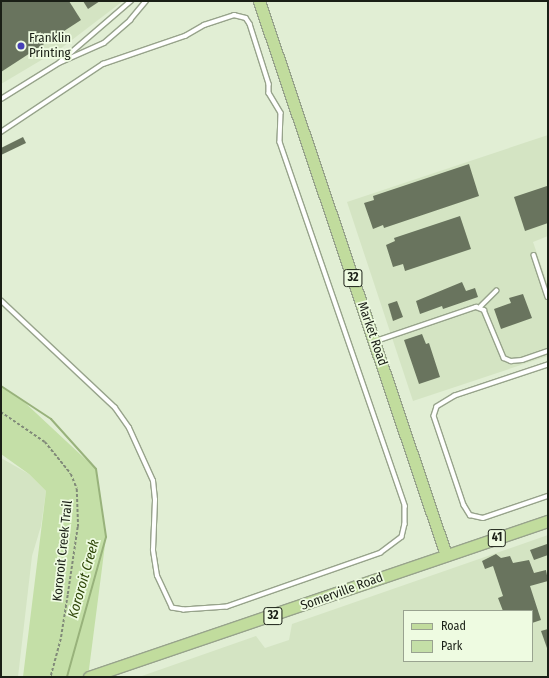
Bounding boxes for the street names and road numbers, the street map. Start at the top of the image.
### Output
road number: 32 [343,268,363,288]
street label: Market Road [354,300,390,368]
street label: Kororoit Creek Trail [50,500,76,602]
road number: 41 [487,528,507,548]
street label: Somerville Road [299,570,385,614]
road number: 32 [263,606,283,626]

